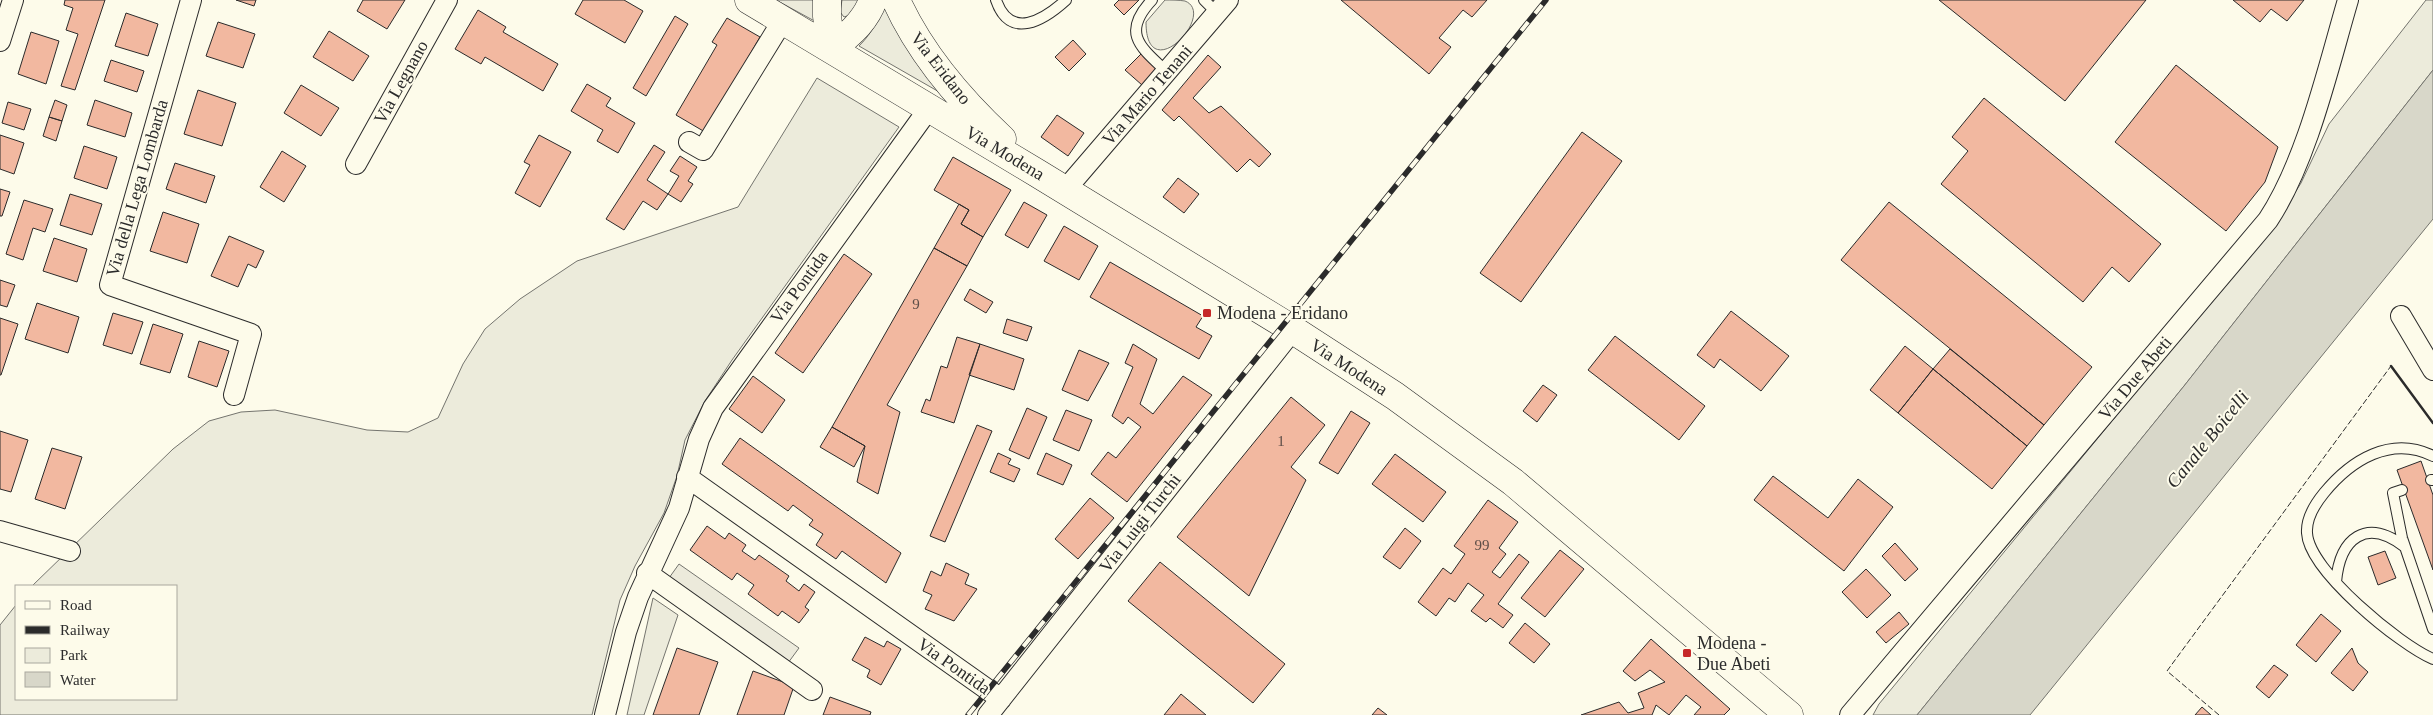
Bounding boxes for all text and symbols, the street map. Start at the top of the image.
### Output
street label: Via Eridano [907,28,975,108]
street label: Via Legnano [370,37,432,127]
street label: Via Mario Tenani [1098,41,1196,149]
street label: Via della Lega Lombarda [102,97,172,279]
street label: Via Modena [962,122,1048,184]
street label: Via Pontida [766,247,832,327]
house number: 9 [912,296,920,312]
place label: Modena - Eridano [1217,303,1348,323]
marker: Modena - Eridano [1201,307,1213,319]
street label: Via Due Abeti [2094,332,2176,424]
street label: Via Modena [1306,335,1392,399]
water label: Canale Boicelli [2162,387,2253,492]
house number: 1 [1277,433,1285,449]
street label: Via Luigi Turchi [1095,470,1185,576]
house number: 99 [1475,537,1490,553]
legend [15,585,178,700]
text: Road [60,597,92,613]
text: Railway [60,622,110,638]
place label: Modena - Due Abeti [1697,633,1771,674]
street label: Via Pontida [914,634,994,698]
text: Park [60,647,88,663]
marker: Modena - Due Abeti [1681,647,1693,659]
text: Water [60,672,95,688]

